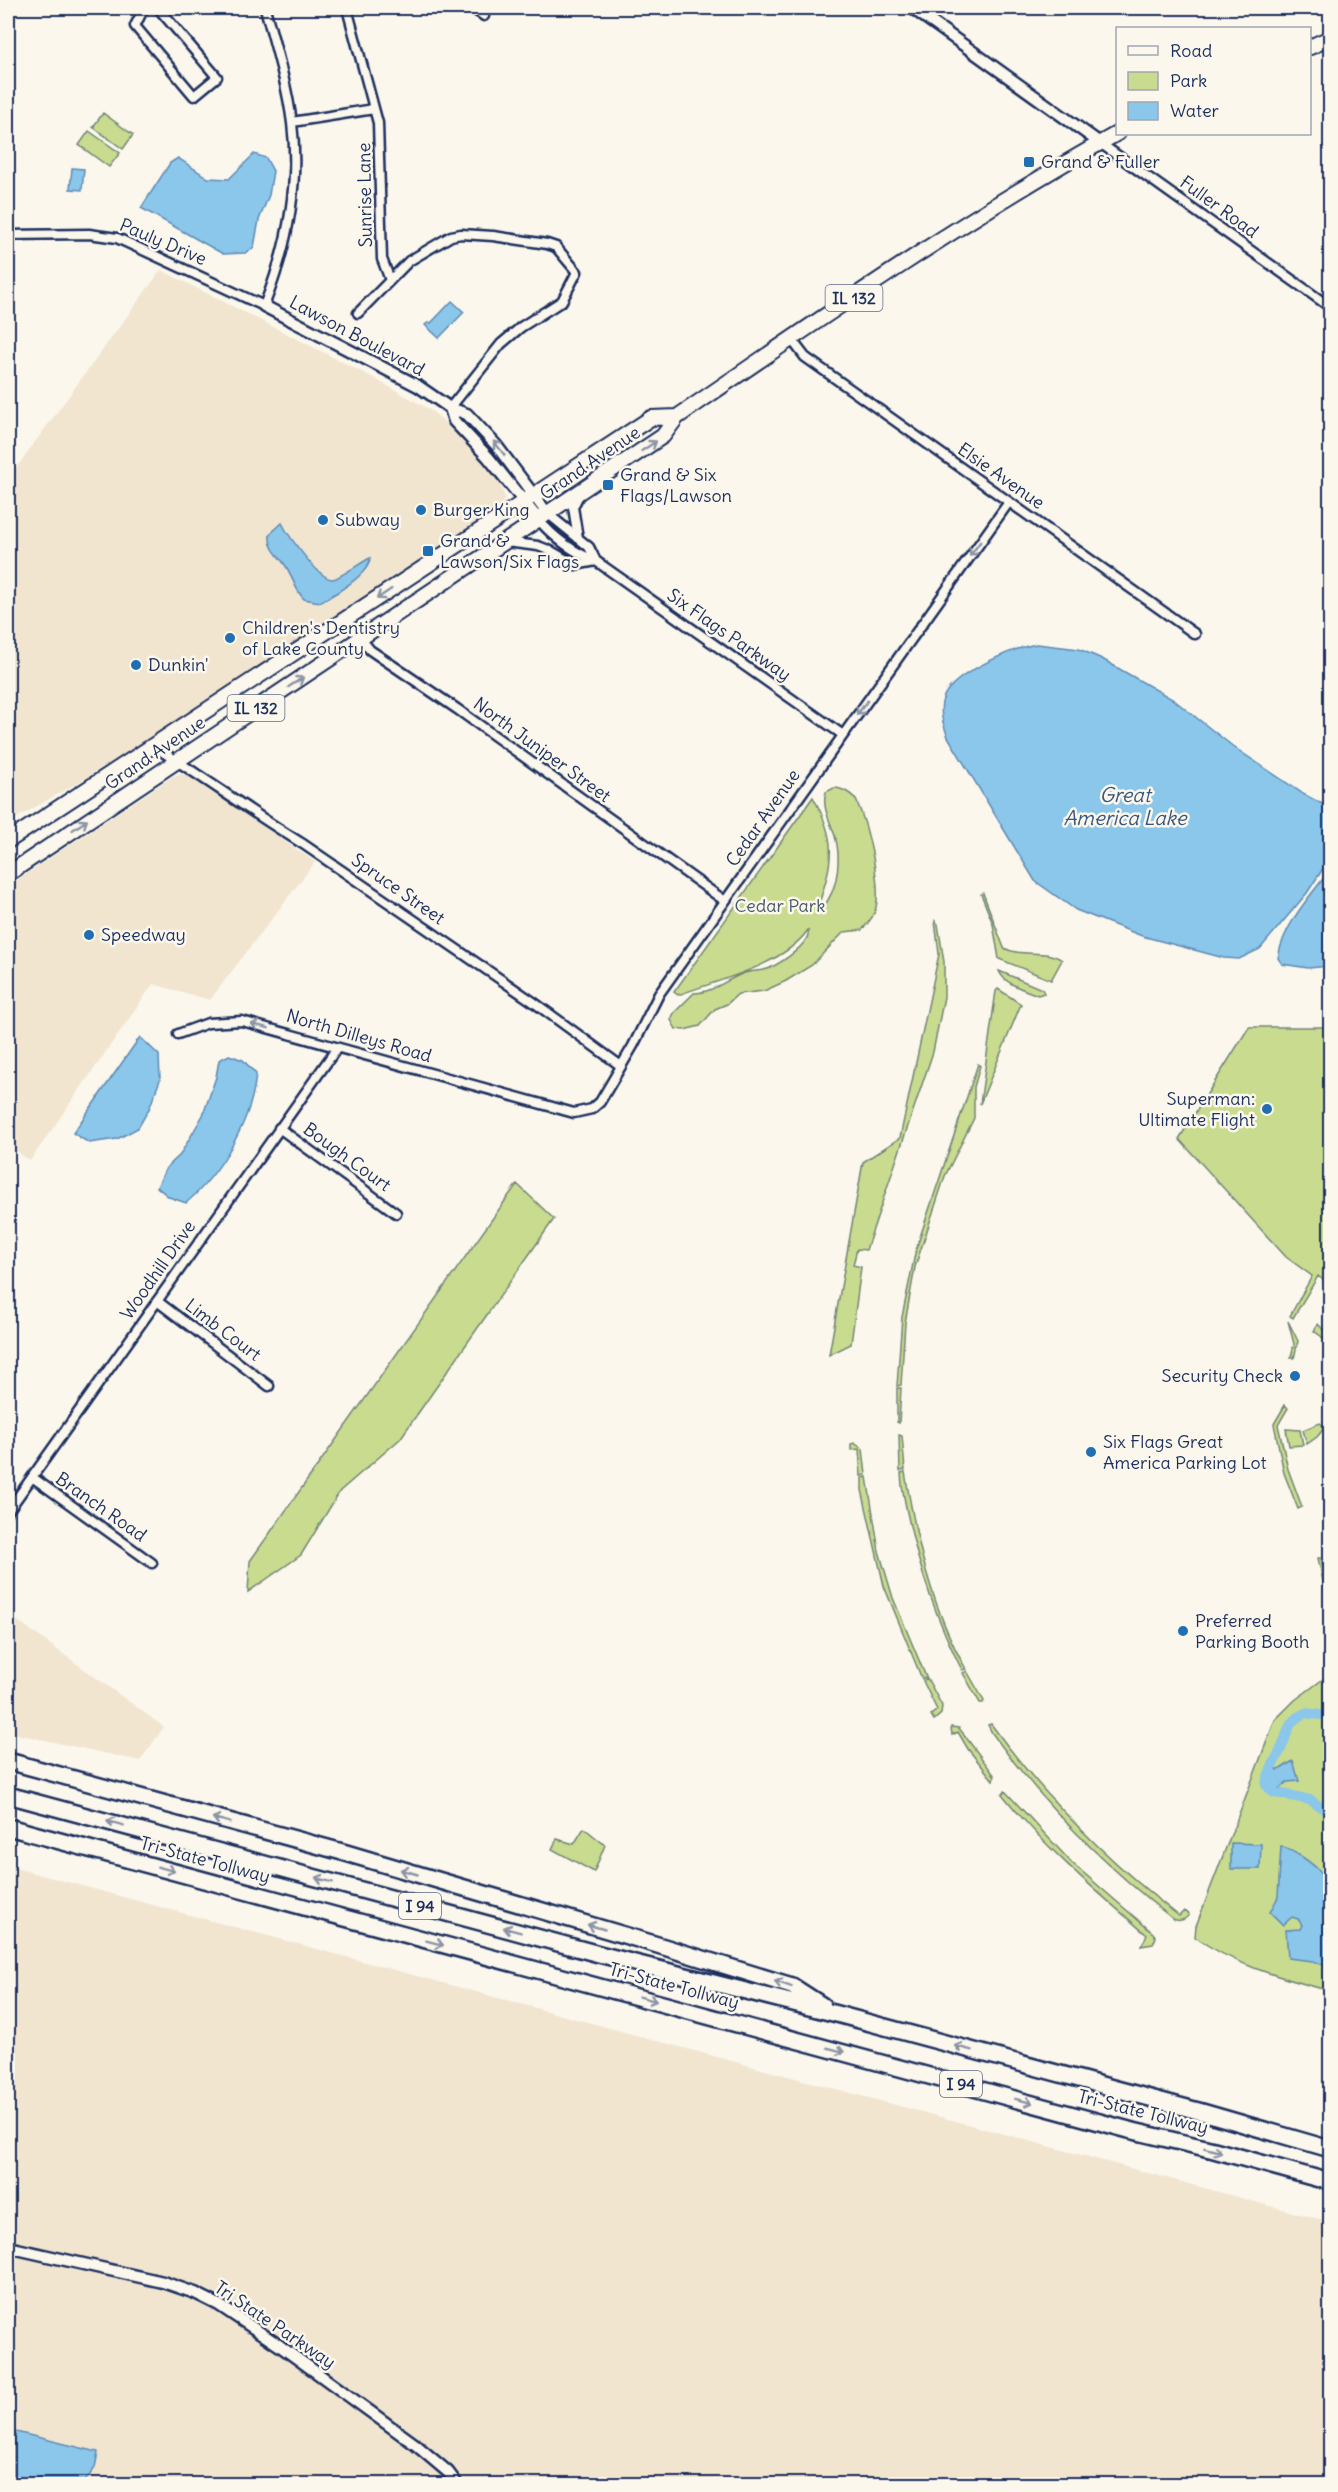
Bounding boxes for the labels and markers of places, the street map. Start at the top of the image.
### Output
place label: Grand & Fuller [1041,150,1161,173]
marker: Grand & Fuller [1022,155,1036,169]
place label: Grand & Six Flags/Lawson [620,463,732,507]
marker: Grand & Six Flags/Lawson [601,478,615,492]
place label: Burger King [433,498,529,521]
marker: Burger King [414,503,428,517]
place label: Subway [335,508,400,531]
marker: Subway [316,513,330,527]
place label: Grand & Lawson/Six Flags [440,529,579,573]
marker: Grand & Lawson/Six Flags [421,544,435,558]
place label: Children's Dentistry of Lake County [242,616,400,660]
marker: Children's Dentistry of Lake County [223,631,237,645]
place label: Dunkin' [148,653,209,676]
marker: Dunkin' [129,658,143,672]
place label: Speedway [101,923,186,946]
marker: Speedway [82,928,96,942]
place label: Superman: Ultimate Flight [1138,1087,1255,1131]
marker: Superman: Ultimate Flight [1260,1102,1274,1116]
place label: Security Check [1161,1364,1283,1387]
marker: Security Check [1288,1369,1302,1383]
place label: Six Flags Great America Parking Lot [1103,1430,1267,1474]
marker: Six Flags Great America Parking Lot [1084,1445,1098,1459]
place label: Preferred Parking Booth [1195,1609,1309,1653]
marker: Preferred Parking Booth [1176,1624,1190,1638]

